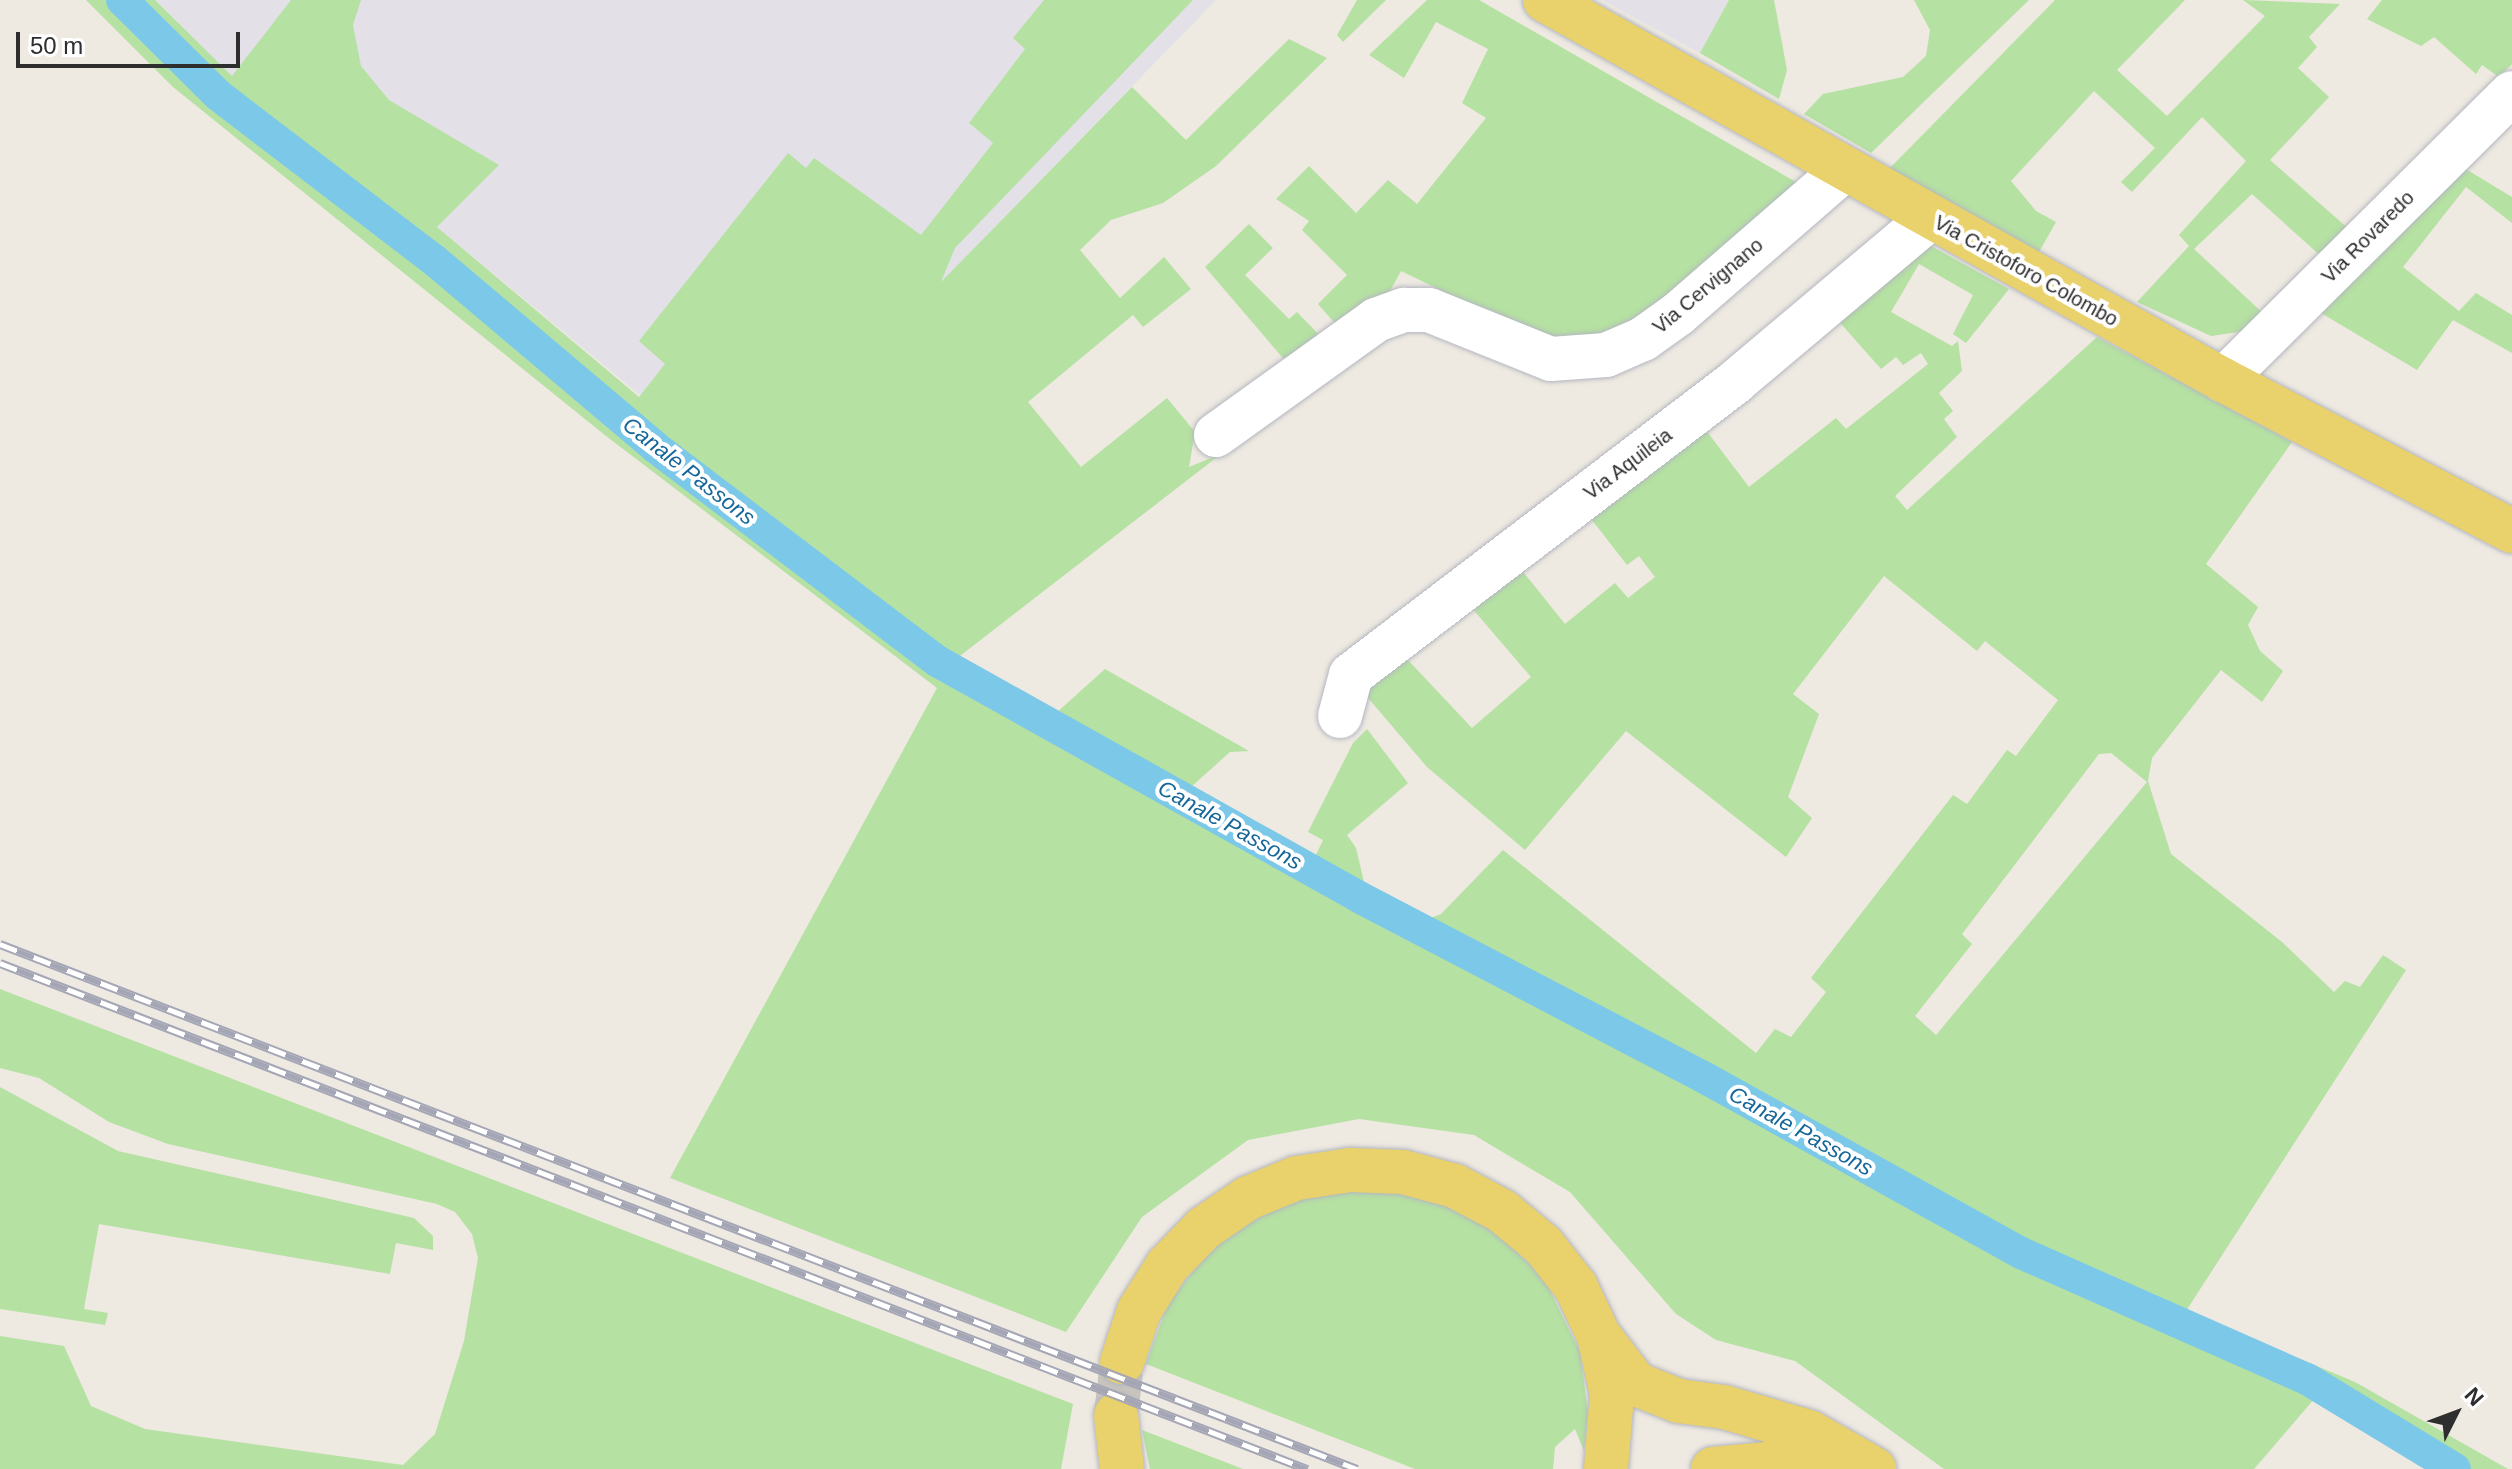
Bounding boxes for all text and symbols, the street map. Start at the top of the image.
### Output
scale bar [20,16,244,66]
text: 50 m [30,32,83,59]
street label: Via Rovaredo [2317,186,2419,288]
street label: Via Cristoforo Colombo [1930,210,2122,332]
street label: Via Cervignano [1648,233,1768,339]
water label: Canale Passons [618,411,760,531]
street label: Via Aquileia [1579,423,1677,505]
water label: Canale Passons [1154,775,1306,875]
water label: Canale Passons [1725,1081,1877,1181]
north arrow [2416,1373,2496,1453]
text: N [2460,1382,2489,1411]

